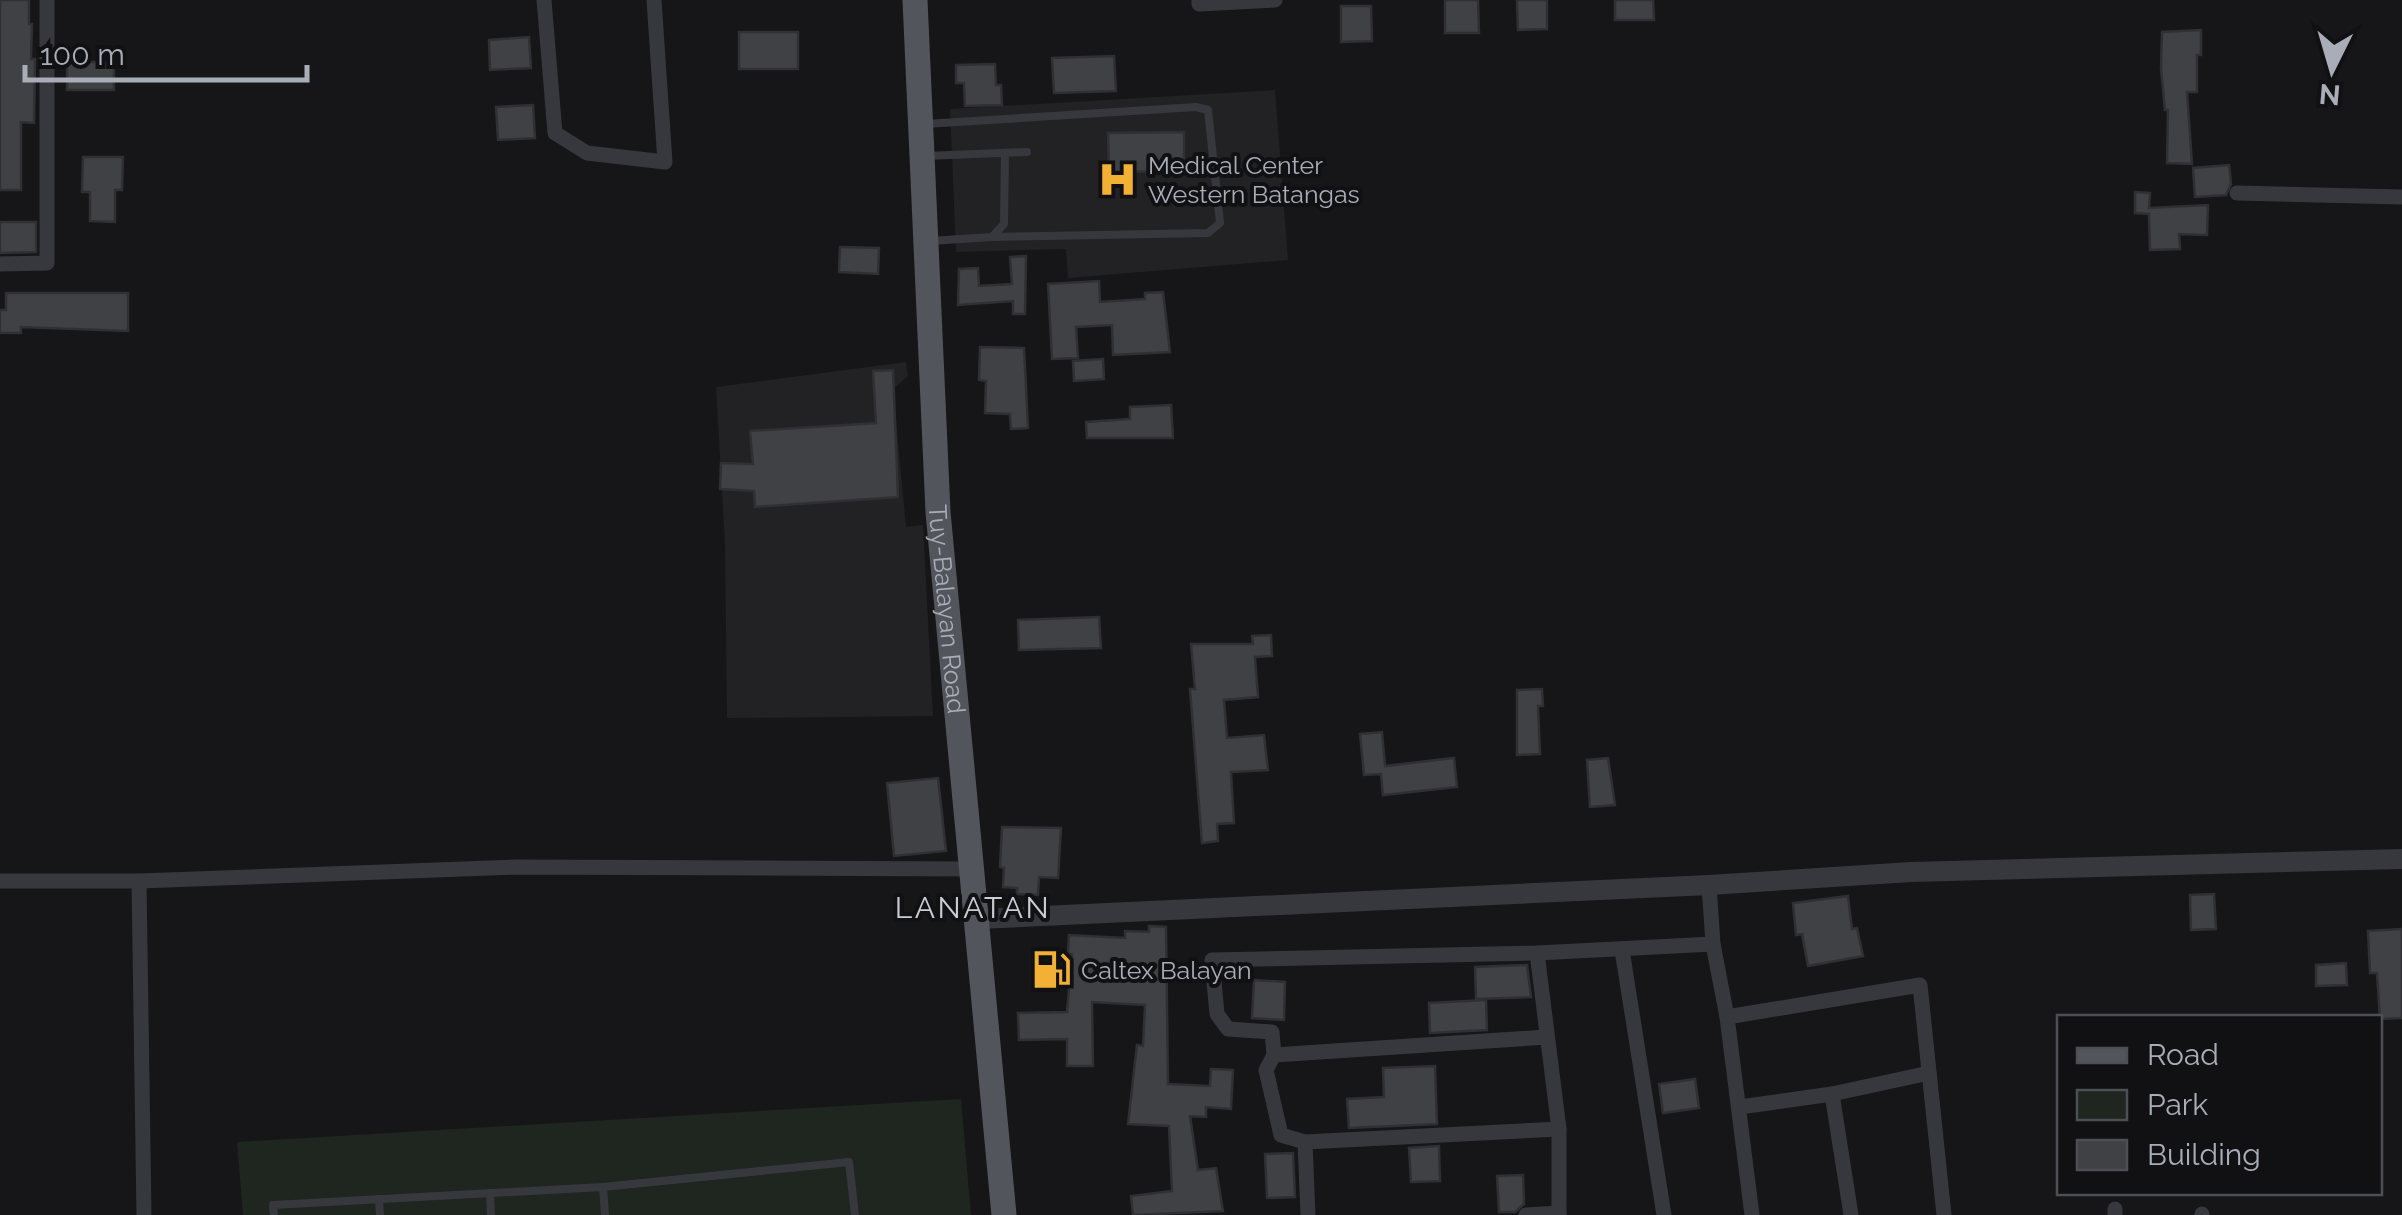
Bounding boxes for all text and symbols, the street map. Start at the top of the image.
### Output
scale bar [25,20,308,82]
north arrow [2282,20,2382,120]
text: 100 m [40,37,125,72]
text: N [2318,77,2342,112]
place label: Medical Center Western Batangas [1148,150,1360,209]
hospital icon: Medical Center Western Batangas [1097,158,1139,200]
street label: Tuy-Balayan Road [923,504,972,715]
district label: LANATAN [895,890,1051,925]
fuel station icon: Caltex Balayan [1030,949,1072,991]
place label: Caltex Balayan [1081,955,1252,985]
legend [2057,1015,2382,1195]
text: Road [2147,1037,2219,1072]
text: Park [2147,1087,2208,1122]
text: Building [2147,1137,2261,1172]

